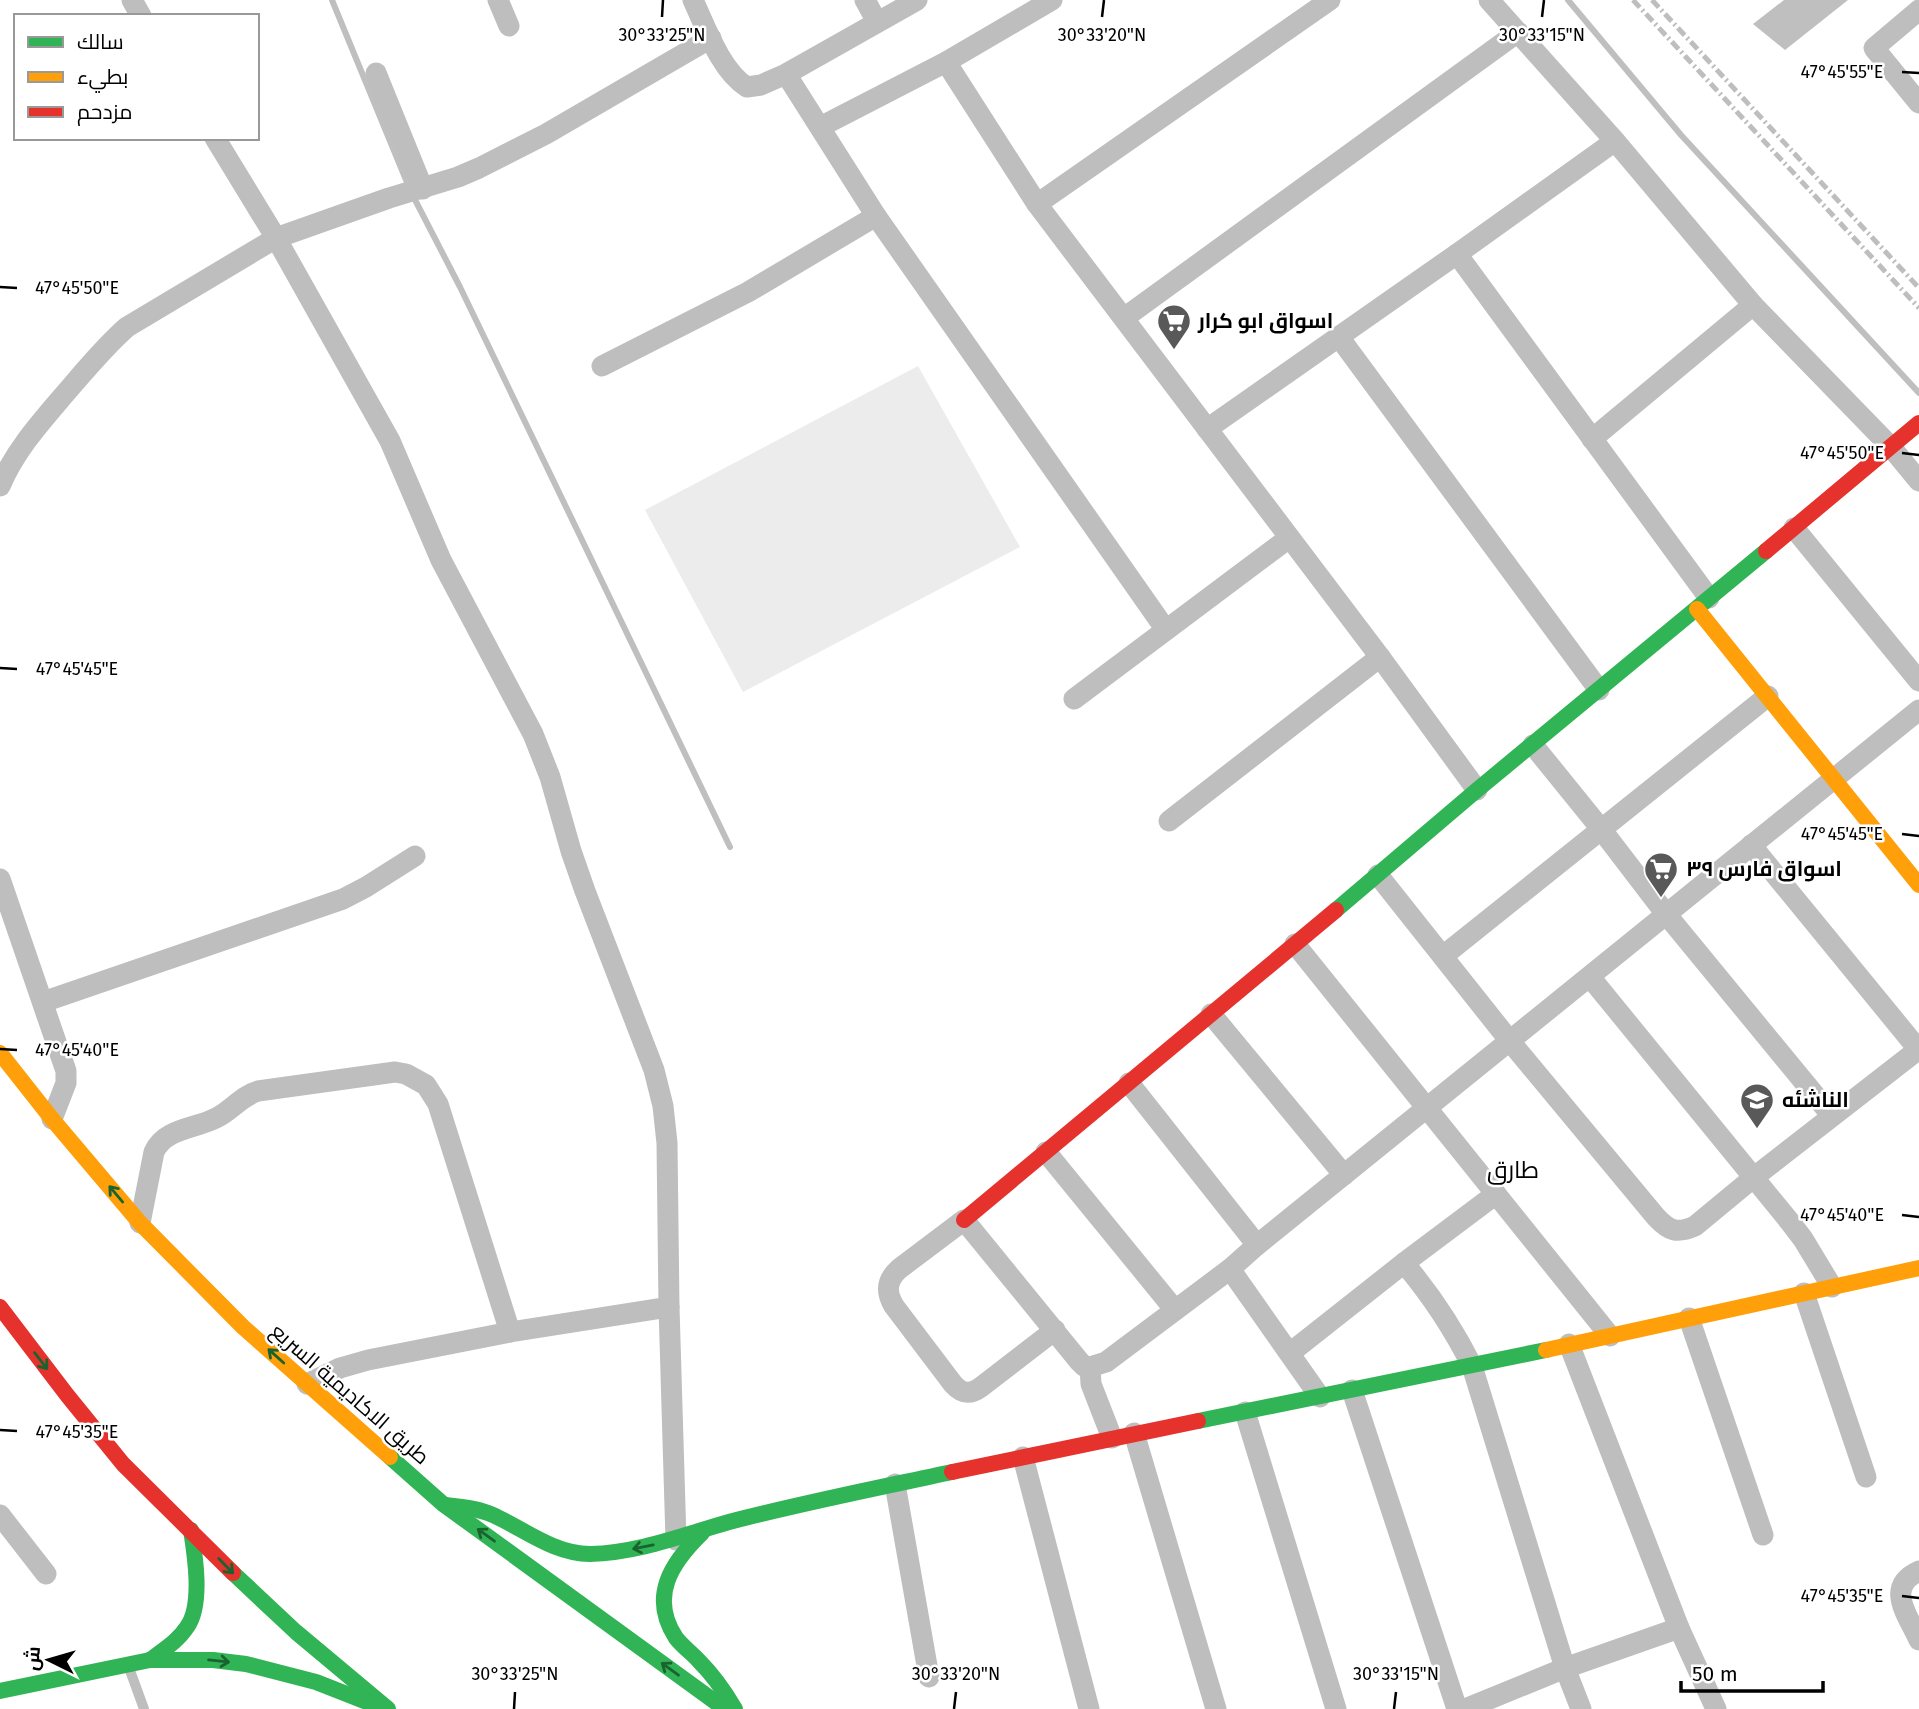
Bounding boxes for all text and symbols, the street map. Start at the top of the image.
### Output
legend [14,14,259,140]
text: 30°33'25"N [618,24,706,46]
text: 30°33'20"N [1058,24,1146,46]
text: 30°33'15"N [1499,24,1585,46]
text: سالك [77,29,124,55]
text: 47°45'55"E [1801,61,1883,83]
text: بطيء [77,64,128,93]
text: مزدحم [77,99,132,126]
text: 47°45'50"E [35,277,119,299]
supermarket icon: اسواق ابو كرار [1155,302,1193,351]
place label: اسواق ابو كرار [1197,308,1333,334]
text: 47°45'50"E [1800,442,1884,464]
text: 47°45'45"E [36,658,118,680]
text: 47°45'45"E [1801,823,1883,845]
supermarket icon: اسواق فارس ٣٩ [1642,850,1680,899]
place label: اسواق فارس ٣٩ [1686,856,1842,882]
text: 47°45'40"E [35,1039,119,1061]
school or university icon: الناشئه [1738,1081,1776,1130]
place label: الناشئه [1782,1087,1849,1113]
district label: طارق [1487,1156,1539,1185]
one-way arrow [108,1186,124,1204]
text: 47°45'40"E [1800,1204,1884,1226]
street label: طريق الاكاديمية السريع [265,1318,435,1471]
one-way arrow [267,1348,285,1364]
one-way arrow [34,1351,49,1370]
text: 47°45'35"E [36,1421,118,1443]
one-way arrow [477,1528,496,1542]
one-way arrow [632,1541,655,1555]
one-way arrow [217,1557,234,1574]
text: 47°45'35"E [1801,1585,1883,1607]
north arrow [14,1625,84,1695]
text: ش [20,1645,45,1672]
scale bar [1681,1650,1823,1694]
one-way arrow [207,1654,229,1667]
text: 50 m [1692,1661,1738,1687]
one-way arrow [661,1662,680,1676]
text: 30°33'25"N [471,1663,559,1685]
text: 30°33'20"N [912,1663,1000,1685]
text: 30°33'15"N [1353,1663,1439,1685]

